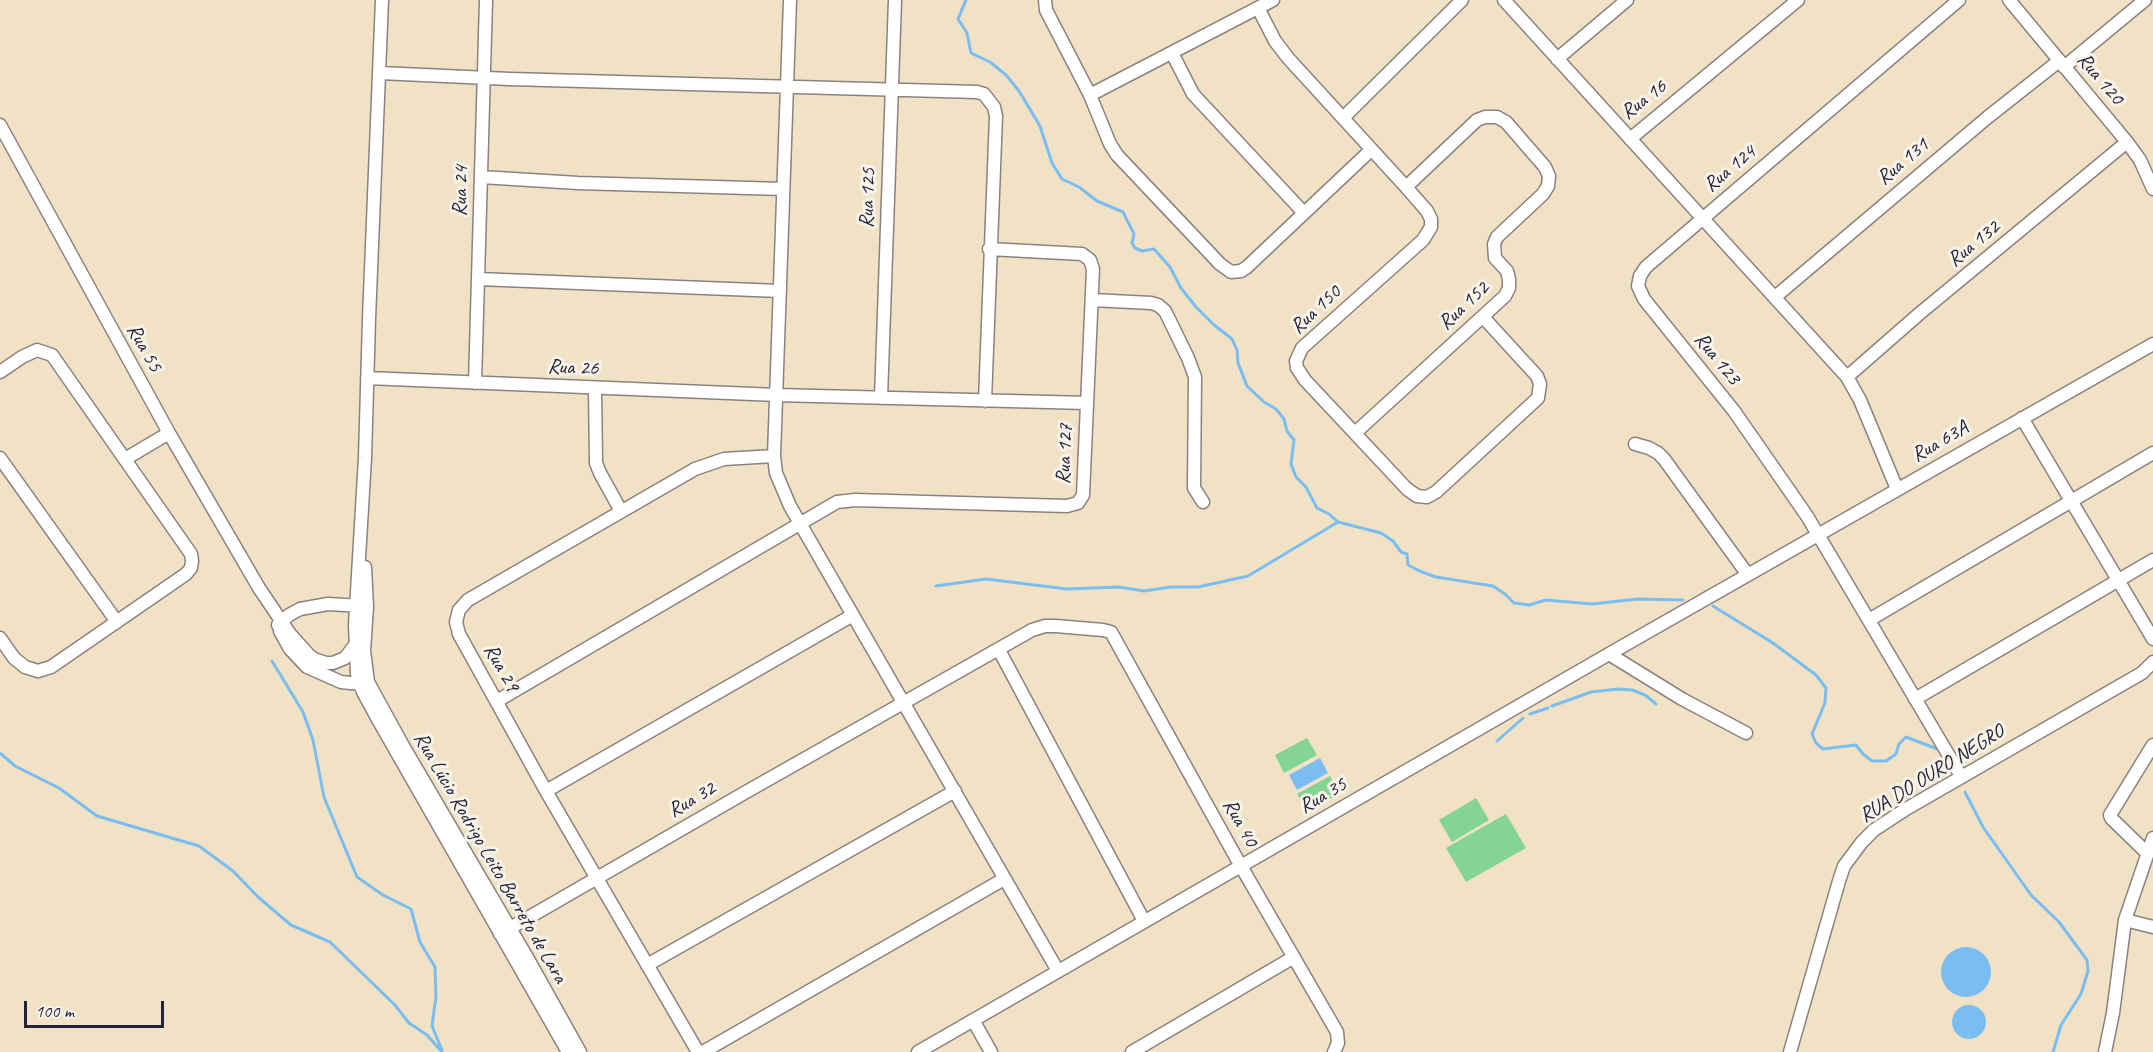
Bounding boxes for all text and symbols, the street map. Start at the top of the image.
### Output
street label: Rua 120 [2071,48,2129,110]
street label: Rua 16 [1616,75,1672,125]
street label: Rua 131 [1872,133,1934,191]
street label: Rua 124 [1699,140,1761,198]
street label: Rua 24 [448,165,474,217]
street label: Rua 125 [854,167,882,229]
street label: Rua 132 [1943,215,2005,273]
street label: Rua 152 [1433,276,1495,336]
street label: Rua 150 [1285,280,1347,340]
street label: Rua 55 [121,320,167,376]
street label: Rua 123 [1688,328,1746,390]
street label: Rua 26 [547,355,599,381]
street label: Rua 63A [1907,416,1973,468]
street label: Rua 127 [1051,423,1079,485]
street label: Rua 29 [478,640,524,696]
street label: RUA DO OURO NEGRO [1855,719,2009,829]
street label: Rua Lúcio Rodrigo Leito Barreto de Lara [408,728,572,988]
street label: Rua 35 [1295,772,1351,820]
street label: Rua 32 [664,776,720,824]
street label: Rua 40 [1217,795,1263,851]
scale bar [27,989,166,1027]
text: 100 m [35,1000,74,1022]

